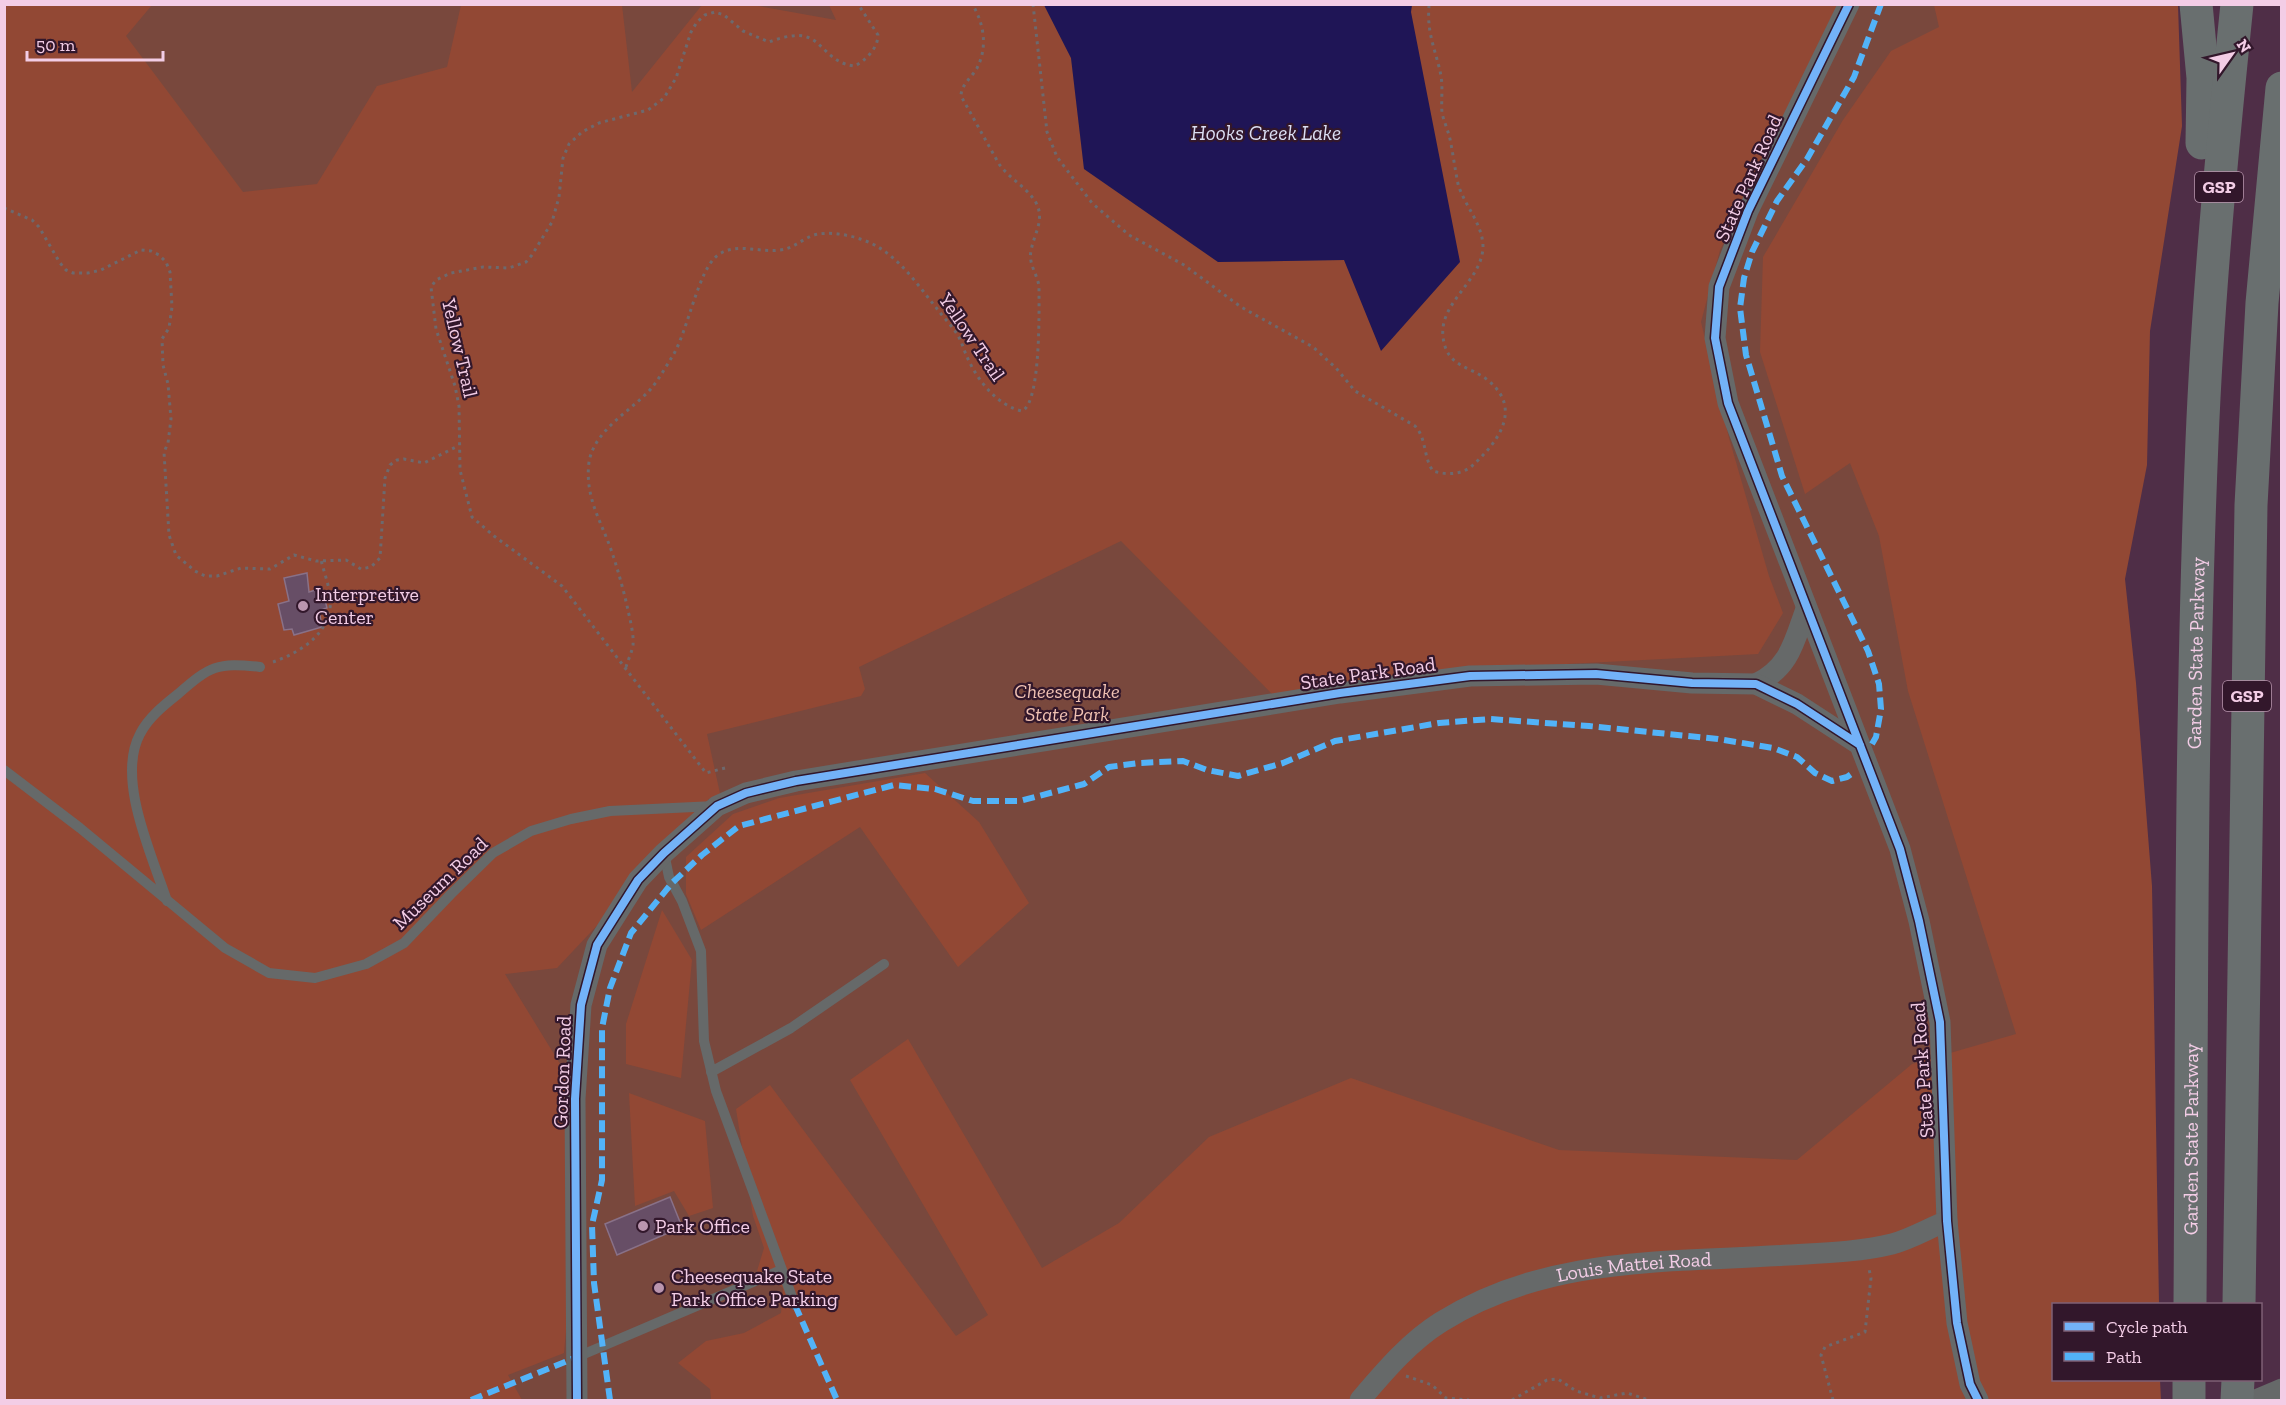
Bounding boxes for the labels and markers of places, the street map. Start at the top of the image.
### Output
place label: Interpretive Center [315,582,419,629]
marker: Interpretive Center [296,599,310,613]
place label: Park Office [655,1214,750,1238]
marker: Park Office [636,1219,650,1233]
place label: Cheesequake State Park Office Parking [671,1264,838,1311]
marker: Cheesequake State Park Office Parking [652,1281,666,1295]

